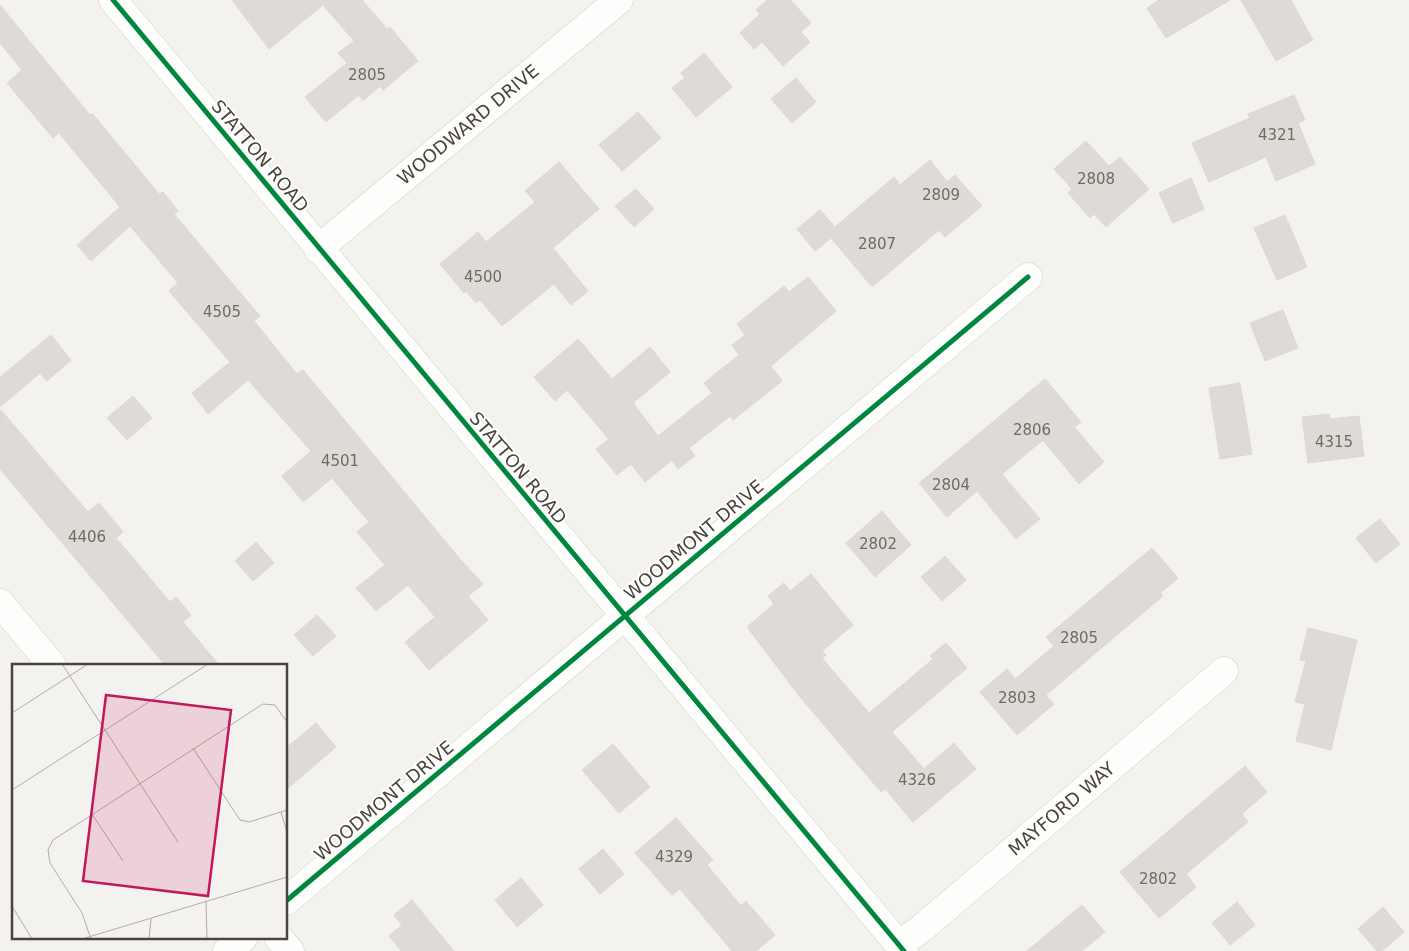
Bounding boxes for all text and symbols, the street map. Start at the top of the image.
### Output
street label: WOODWARD DRIVE [393,60,543,189]
house number: 2805 [348,66,386,84]
street label: STATTON ROAD [208,95,313,216]
house number: 4321 [1258,126,1296,144]
house number: 2808 [1077,170,1115,188]
house number: 2809 [922,186,960,204]
house number: 2807 [858,235,896,253]
house number: 4500 [464,268,502,286]
house number: 4505 [203,303,241,321]
street label: STATTON ROAD [466,407,571,528]
house number: 2806 [1013,421,1051,439]
house number: 4315 [1315,433,1353,451]
house number: 4501 [321,452,359,470]
street label: WOODMONT DRIVE [620,475,768,604]
house number: 2804 [932,476,970,494]
house number: 4406 [68,528,106,546]
house number: 2802 [859,535,897,553]
house number: 2805 [1060,629,1098,647]
inset map [12,664,288,938]
house number: 2803 [998,689,1036,707]
street label: WOODMONT DRIVE [310,736,458,865]
street label: MAYFORD WAY [1004,757,1120,860]
house number: 4326 [898,771,936,789]
house number: 4329 [655,848,693,866]
house number: 2802 [1139,870,1177,888]

